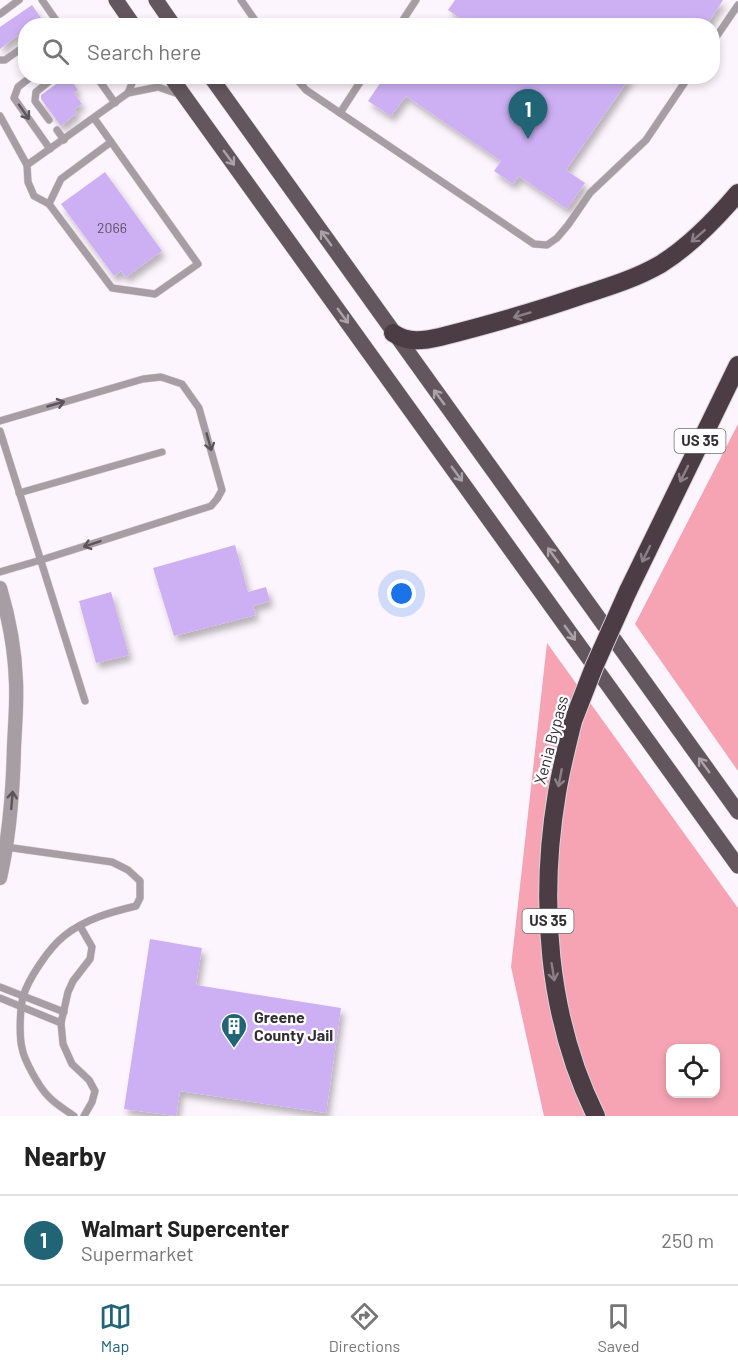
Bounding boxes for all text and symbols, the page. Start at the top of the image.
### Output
search box [18,18,720,84]
icon: search [39,35,72,68]
text: Search here [87,38,201,64]
pin: 1 [508,90,548,139]
one-way arrow [18,103,30,119]
one-way arrow [223,150,235,166]
house number: 2066 [97,219,127,236]
one-way arrow [691,229,706,243]
one-way arrow [320,231,332,247]
one-way arrow [337,308,349,324]
one-way arrow [513,310,532,321]
one-way arrow [433,389,446,405]
one-way arrow [46,398,65,409]
road number: US 35 [674,429,726,453]
one-way arrow [204,432,215,451]
one-way arrow [678,465,690,483]
one-way arrow [451,466,463,482]
one-way arrow [83,539,102,550]
one-way arrow [639,544,651,562]
one-way arrow [547,548,559,564]
your location [387,579,416,608]
one-way arrow [564,624,577,640]
street label: Xenia Bypass [530,693,571,786]
one-way arrow [698,757,710,773]
one-way arrow [554,768,565,788]
one-way arrow [7,790,18,810]
road number: US 35 [522,909,574,933]
one-way arrow [548,962,559,982]
place label: Greene County Jail [254,1007,333,1044]
building icon: Greene County Jail [219,1011,249,1049]
map controls [666,1044,720,1098]
button: locate [666,1044,720,1098]
text: Nearby [24,1140,106,1171]
text: Walmart Supercenter [81,1215,289,1241]
text: 1 [40,1228,47,1252]
text: 250 m [661,1228,714,1252]
text: Supermarket [81,1241,194,1265]
tab: Map [99,1300,132,1355]
tab: Directions [329,1300,400,1355]
tab: Saved [597,1300,639,1355]

